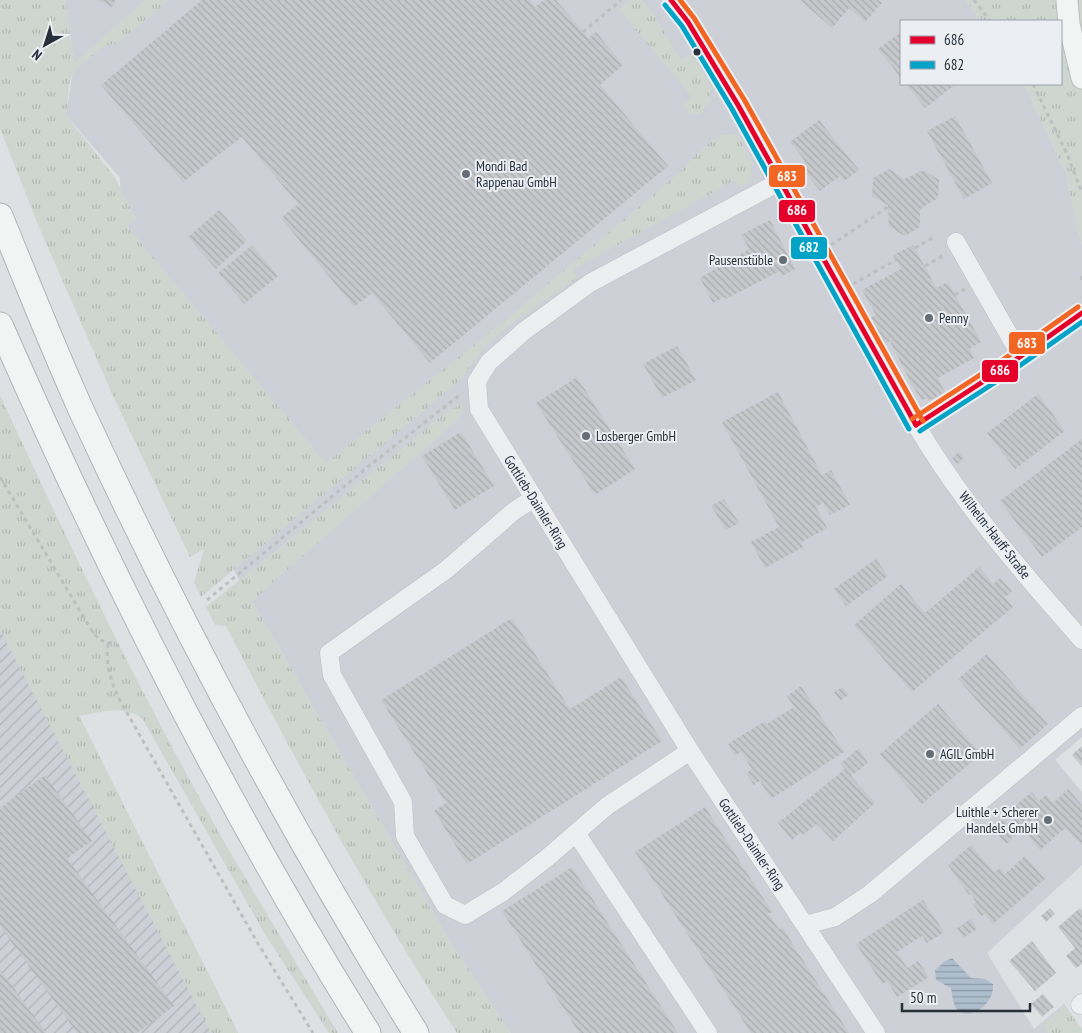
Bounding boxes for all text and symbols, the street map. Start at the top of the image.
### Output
north arrow [20,20,70,70]
legend [900,20,1062,85]
text: 686 [944,30,965,49]
text: N [28,46,45,64]
unlabelled marker [692,47,702,57]
text: 682 [944,55,964,74]
place label: Mondi Bad Rappenau GmbH [476,157,557,191]
line badge: 683 [768,164,806,188]
text: 683 [777,167,797,185]
marker: Mondi Bad Rappenau GmbH [460,168,472,180]
line badge: 686 [778,199,816,223]
text: 686 [787,201,807,219]
line badge: 682 [790,236,828,260]
text: 682 [799,238,819,256]
place label: Pausenstüble [709,251,773,269]
marker: Pausenstüble [777,254,789,266]
place label: Penny [939,309,969,327]
marker: Penny [923,312,935,324]
line badge: 683 [1008,331,1046,355]
text: 683 [1017,334,1037,352]
line badge: 686 [981,359,1019,383]
text: 686 [990,361,1010,379]
place label: Losberger GmbH [596,427,676,445]
marker: Losberger GmbH [580,430,592,442]
street label: Gottlieb-Daimler-Ring [500,452,572,552]
street label: Wilhelm-Hauff-Straße [955,488,1035,583]
place label: AGIL GmbH [940,745,994,763]
marker: AGIL GmbH [924,748,936,760]
street label: Gottlieb-Daimler-Ring [715,795,789,893]
place label: Luithle + Scherer Handels GmbH [956,803,1038,837]
marker: Luithle + Scherer Handels GmbH [1042,814,1054,826]
scale bar [902,980,1030,1012]
text: 50 m [910,988,936,1007]

